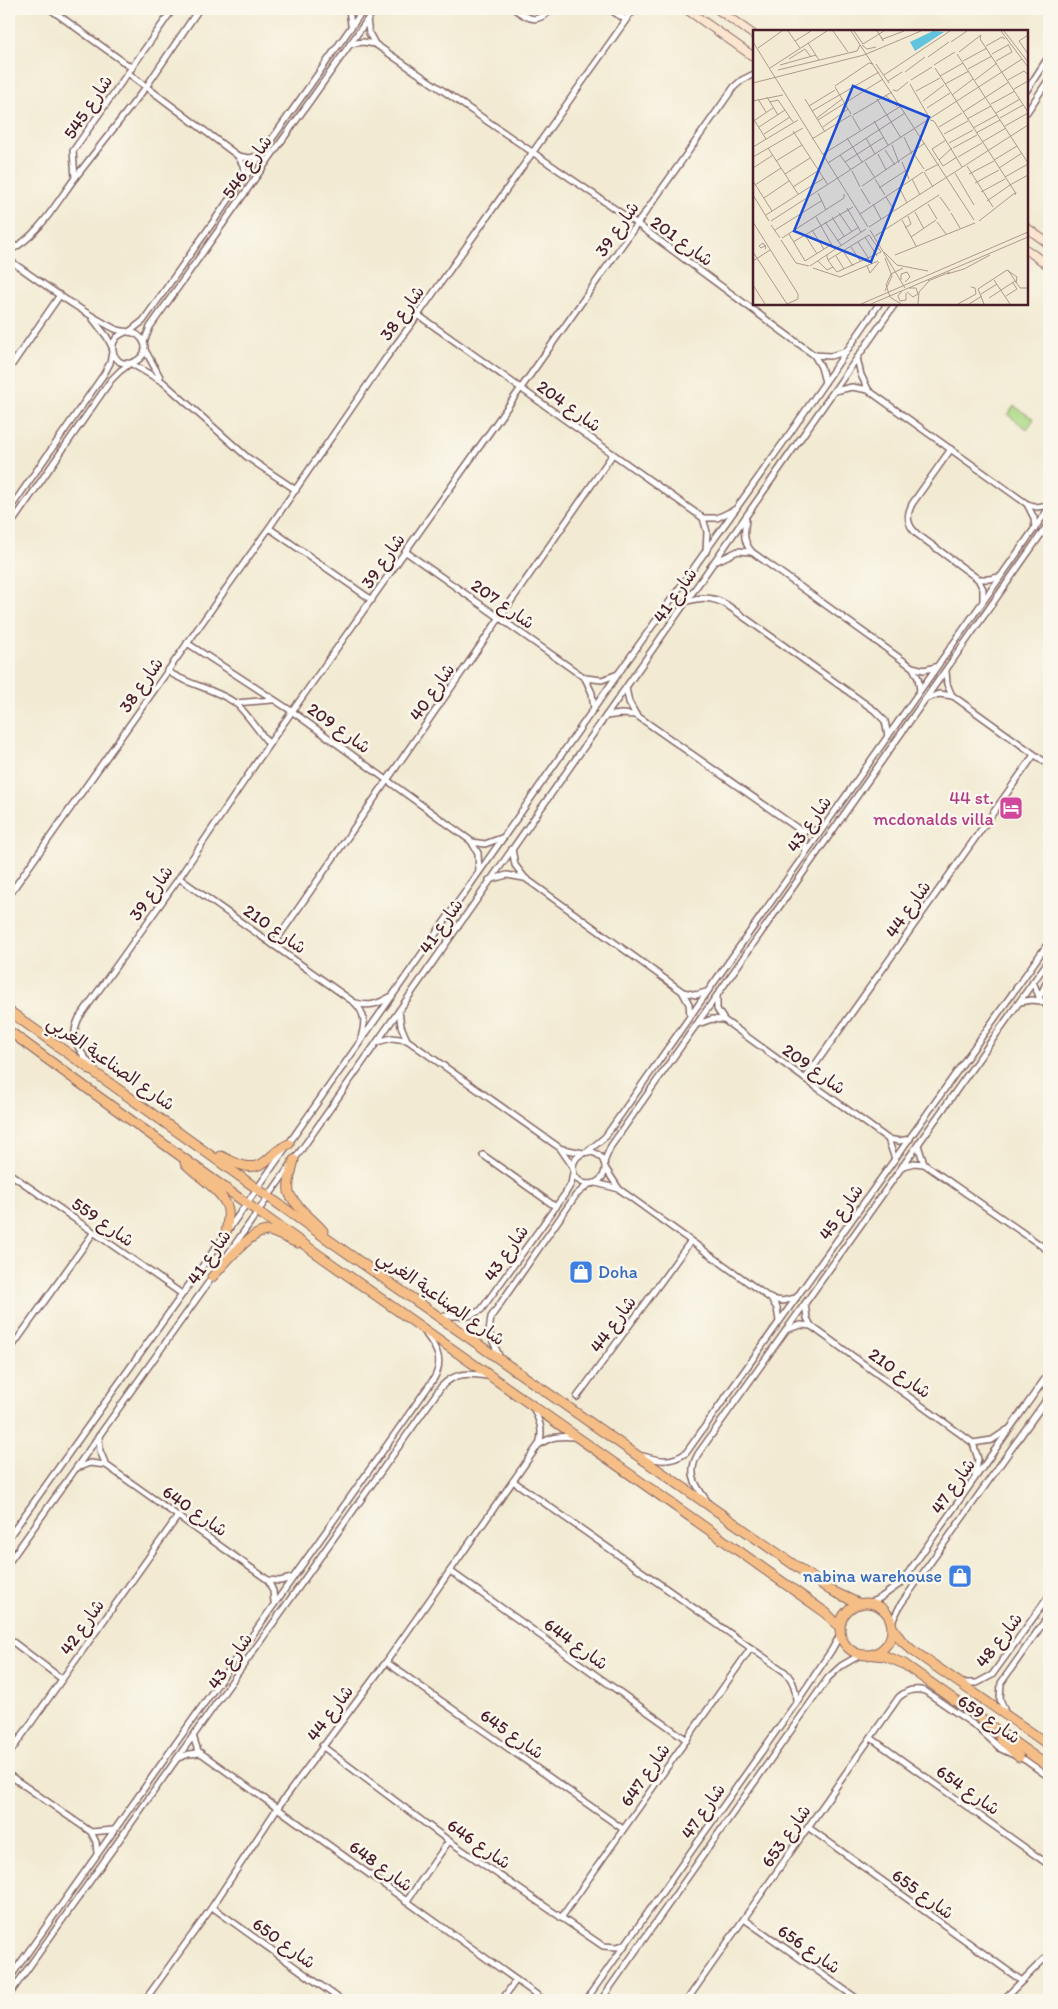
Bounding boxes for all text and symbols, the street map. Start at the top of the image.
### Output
inset map [753,30,1028,305]
street label: شارع 545 [59,71,118,144]
street label: شارع 546 [217,131,278,204]
street label: شارع 39 [590,197,645,261]
street label: شارع 201 [646,211,718,272]
street label: شارع 38 [375,281,430,345]
street label: شارع 204 [532,375,606,438]
street label: شارع 39 [356,529,411,593]
street label: شارع 41 [648,563,703,627]
street label: شارع 207 [466,574,539,635]
street label: شارع 38 [114,653,169,718]
street label: شارع 40 [404,659,460,725]
street label: شارع 209 [302,698,375,759]
place label: 44 st. mcdonalds villa [873,787,995,830]
street label: شارع 43 [782,792,837,857]
hotel icon: 44 st. mcdonalds villa [998,795,1024,821]
street label: شارع 39 [124,861,179,925]
street label: شارع 44 [880,876,936,942]
street label: شارع 41 [414,894,469,958]
street label: شارع 210 [239,899,311,959]
street label: شارع الصناعية الغربي [40,1011,179,1119]
street label: شارع 209 [777,1039,850,1100]
street label: شارع 45 [814,1180,869,1245]
street label: شارع 559 [67,1193,139,1252]
street label: شارع 43 [479,1221,534,1286]
street label: شارع 41 [182,1225,237,1289]
street label: شارع الصناعية الغربي [370,1246,509,1354]
shop icon: Doha [568,1259,594,1285]
place label: Doha [598,1261,638,1283]
street label: شارع 44 [585,1291,642,1357]
street label: شارع 210 [864,1343,936,1404]
street label: شارع 47 [926,1454,981,1519]
street label: شارع 640 [158,1481,232,1542]
shop icon: nabina warehouse [947,1563,973,1589]
place label: nabina warehouse [803,1565,942,1587]
street label: شارع 42 [55,1595,110,1660]
street label: شارع 48 [971,1608,1028,1672]
street label: شارع 644 [539,1613,612,1676]
street label: شارع 43 [203,1629,258,1694]
street label: شارع 44 [302,1681,359,1746]
street label: شارع 659 [953,1690,1025,1749]
street label: شارع 645 [475,1704,548,1765]
street label: شارع 647 [615,1739,676,1811]
street label: شارع 654 [931,1760,1004,1821]
street label: شارع 47 [676,1779,731,1844]
street label: شارع 653 [756,1800,816,1872]
street label: شارع 646 [442,1814,515,1875]
street label: شارع 648 [344,1836,417,1897]
street label: شارع 655 [887,1864,958,1925]
street label: شارع 650 [247,1913,320,1974]
street label: شارع 656 [773,1919,845,1979]

